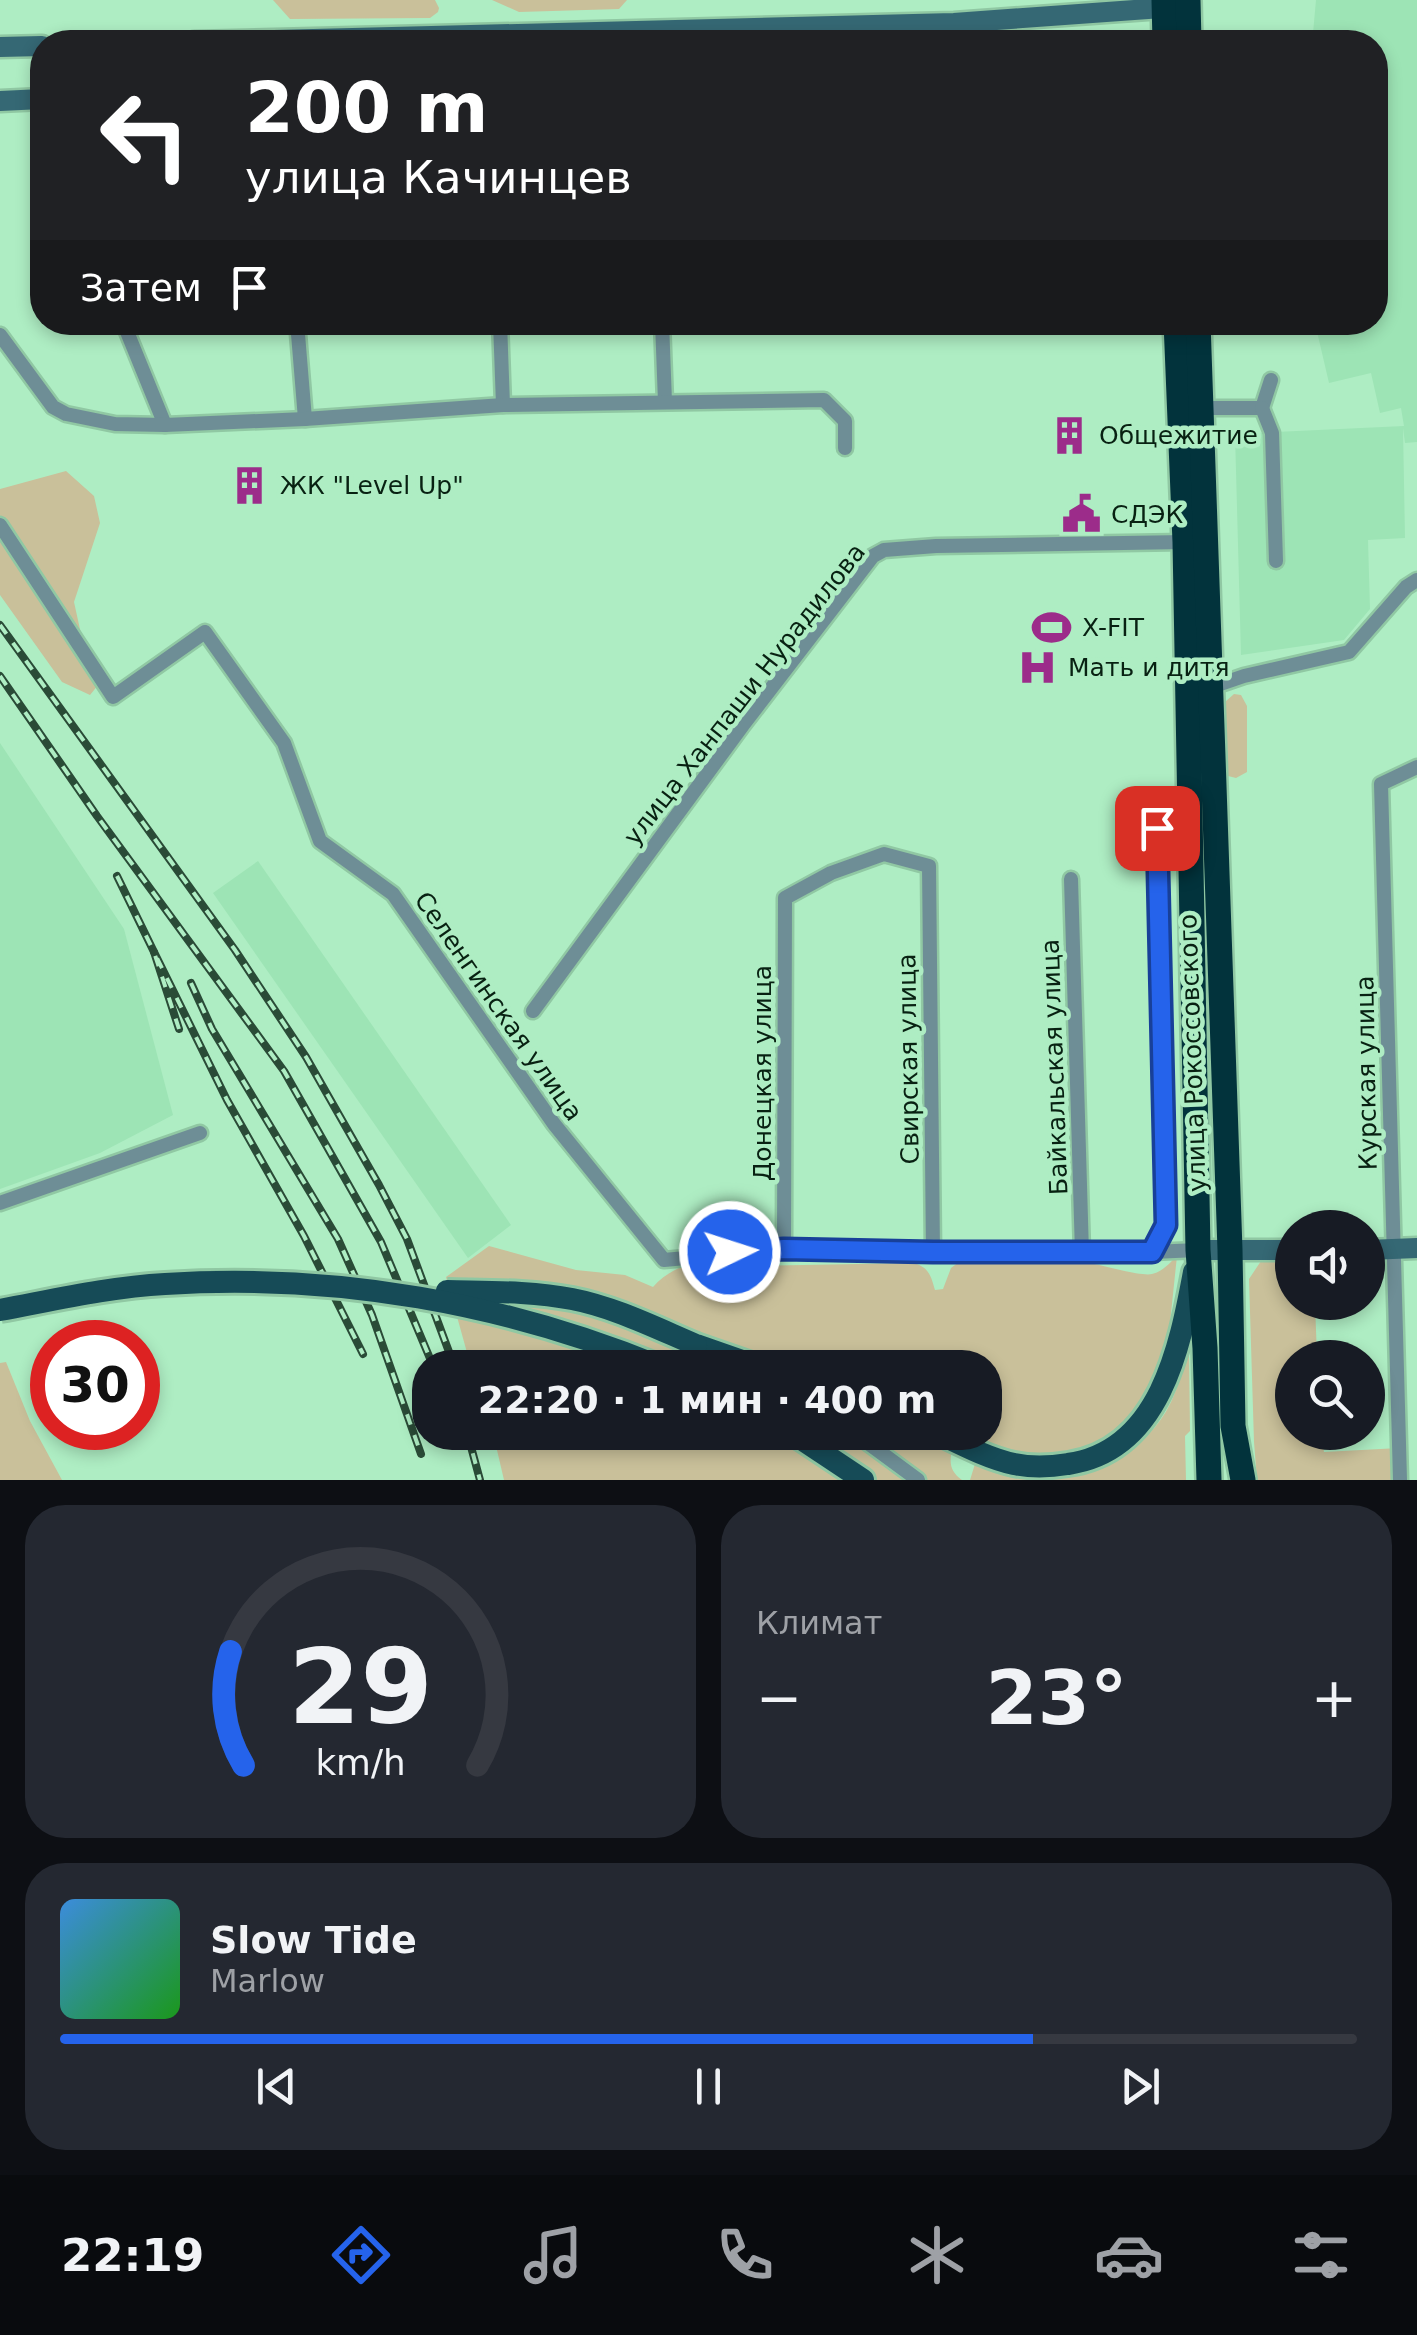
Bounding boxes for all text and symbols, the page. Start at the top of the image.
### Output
text: 200 m [245,67,488,149]
icon: left [80,70,210,200]
text: улица Качинцев [245,151,632,204]
icon: arrive [222,260,277,315]
text: Затем [80,266,202,310]
building icon: Общежитие [1048,414,1090,456]
place label: Общежитие [1099,421,1258,450]
building icon: ЖК "Level Up" [229,464,271,506]
place label: ЖК "Level Up" [280,471,464,500]
public building icon: СДЭК [1060,493,1102,535]
place label: СДЭК [1111,500,1183,529]
street label: улица Ханпаши Нурадилова [618,538,871,851]
sports icon: X-FIT [1031,606,1073,648]
place label: X-FIT [1082,613,1145,642]
hospital icon: Мать и дитя [1017,646,1059,688]
place label: Мать и дитя [1068,653,1229,682]
pin [1115,786,1200,871]
icon: arrive [1130,801,1185,856]
street label: Селенгинская улица [408,886,589,1126]
street label: улица Рокоссовского [1173,913,1212,1192]
street label: Байкальская улица [1036,938,1073,1196]
street label: Свирская улица [892,953,925,1165]
street label: Донецкая улица [748,965,777,1181]
street label: Курская улица [1350,975,1383,1171]
position arrow [678,1200,782,1304]
map controls [1275,1210,1385,1450]
button: sound [1275,1210,1385,1320]
speed limit sign: 30 [30,1320,160,1450]
button: search [1275,1340,1385,1450]
text: 22:20 · 1 мин · 400 m [478,1378,936,1422]
text: Климат [756,1604,882,1642]
text: 29 [288,1626,433,1748]
text: 23° [986,1654,1127,1742]
text: − [756,1666,802,1730]
text: + [1311,1666,1357,1730]
text: km/h [315,1742,406,1783]
text: Slow Tide [210,1918,417,1962]
text: Marlow [210,1962,325,2000]
icon: previous [249,2059,304,2114]
icon: pause [681,2059,736,2114]
icon: next [1113,2059,1168,2114]
icon: directions [326,2220,396,2290]
icon: music [518,2220,588,2290]
icon: phone [710,2220,780,2290]
icon: climate [902,2220,972,2290]
icon: car [1094,2220,1164,2290]
icon: filters [1286,2220,1356,2290]
text: 22:19 [61,2229,204,2282]

